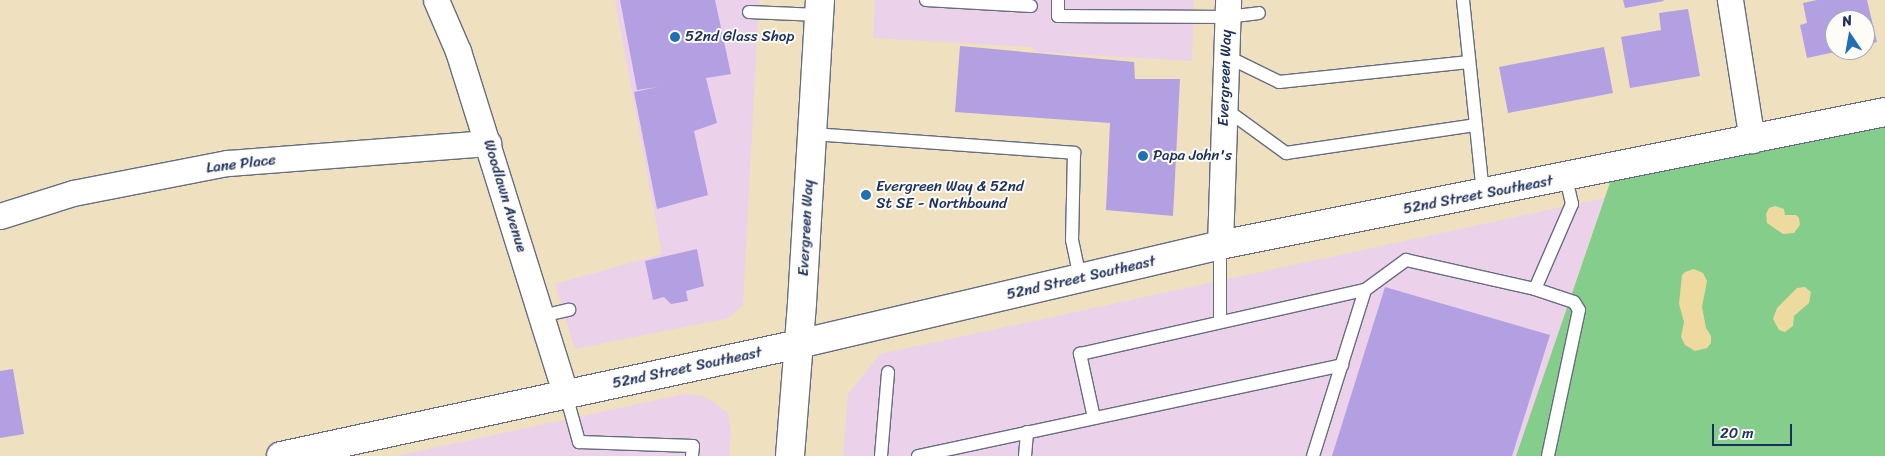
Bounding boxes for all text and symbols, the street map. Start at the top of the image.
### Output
text: N [1840,8,1854,34]
north arrow [1825,10,1875,60]
place label: 52nd Glass Shop [685,28,794,46]
street label: Evergreen Way [1214,29,1236,127]
marker: 52nd Glass Shop [669,31,681,43]
street label: Woodlawn Avenue [479,138,531,254]
place label: Papa John's [1153,147,1231,165]
marker: Papa John's [1137,150,1149,162]
street label: Lane Place [205,151,277,177]
street label: 52nd Street Southeast [1402,172,1554,218]
place label: Evergreen Way & 52nd St SE - Northbound [876,177,1024,212]
street label: Evergreen Way [794,179,818,277]
marker: Evergreen Way & 52nd St SE - Northbound [860,189,872,201]
street label: 52nd Street Southeast [1005,252,1157,304]
street label: 52nd Street Southeast [611,343,763,393]
scale bar [1715,414,1795,446]
text: 20 m [1720,420,1754,446]

